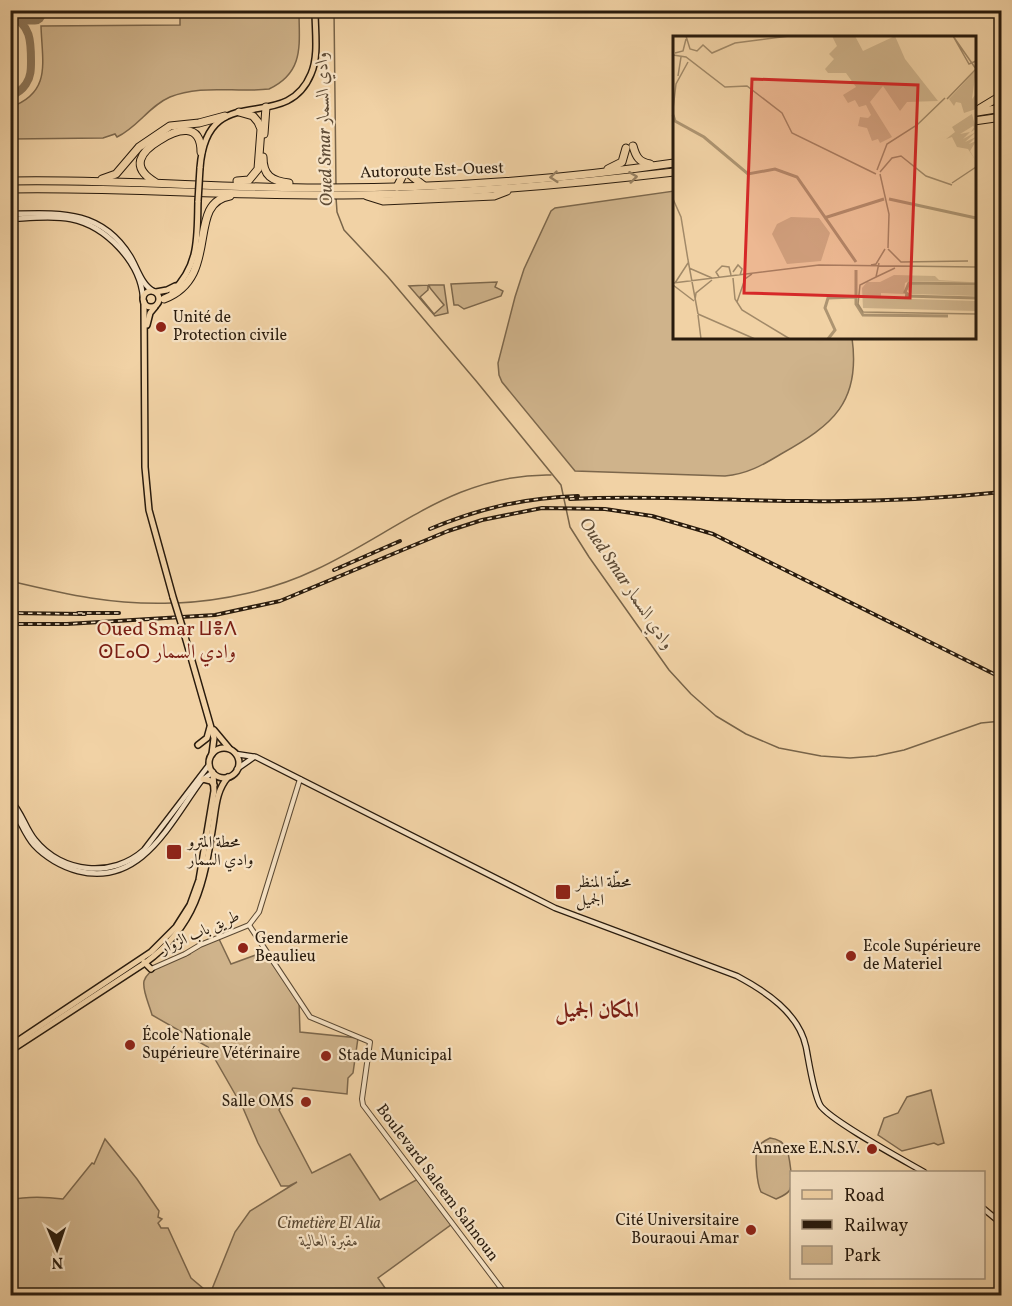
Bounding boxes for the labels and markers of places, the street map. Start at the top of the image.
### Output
place label: Unité de Protection civile [173,307,287,347]
marker: Unité de Protection civile [154,320,168,334]
place label: محطة المترو وادي السمار [186,832,253,872]
marker: محطة المترو وادي السمار [165,843,183,861]
place label: محطّة المنظر الجميل [574,870,631,912]
marker: محطّة المنظر الجميل [554,883,572,901]
place label: Gendarmerie Beaulieu [255,928,348,968]
place label: Ecole Supérieure de Materiel [863,936,981,976]
marker: Gendarmerie Beaulieu [236,941,250,955]
marker: Ecole Supérieure de Materiel [844,949,858,963]
place label: École Nationale Supérieure Vétérinaire [142,1025,300,1065]
marker: École Nationale Supérieure Vétérinaire [123,1038,137,1052]
place label: Stade Municipal [338,1045,452,1067]
marker: Stade Municipal [319,1049,333,1063]
place label: Salle OMS [221,1091,294,1113]
marker: Salle OMS [299,1095,313,1109]
place label: Annexe E.N.S.V. [752,1138,860,1160]
marker: Annexe E.N.S.V. [865,1142,879,1156]
place label: Cité Universitaire Bouraoui Amar [615,1210,739,1250]
marker: Cité Universitaire Bouraoui Amar [744,1223,758,1237]

